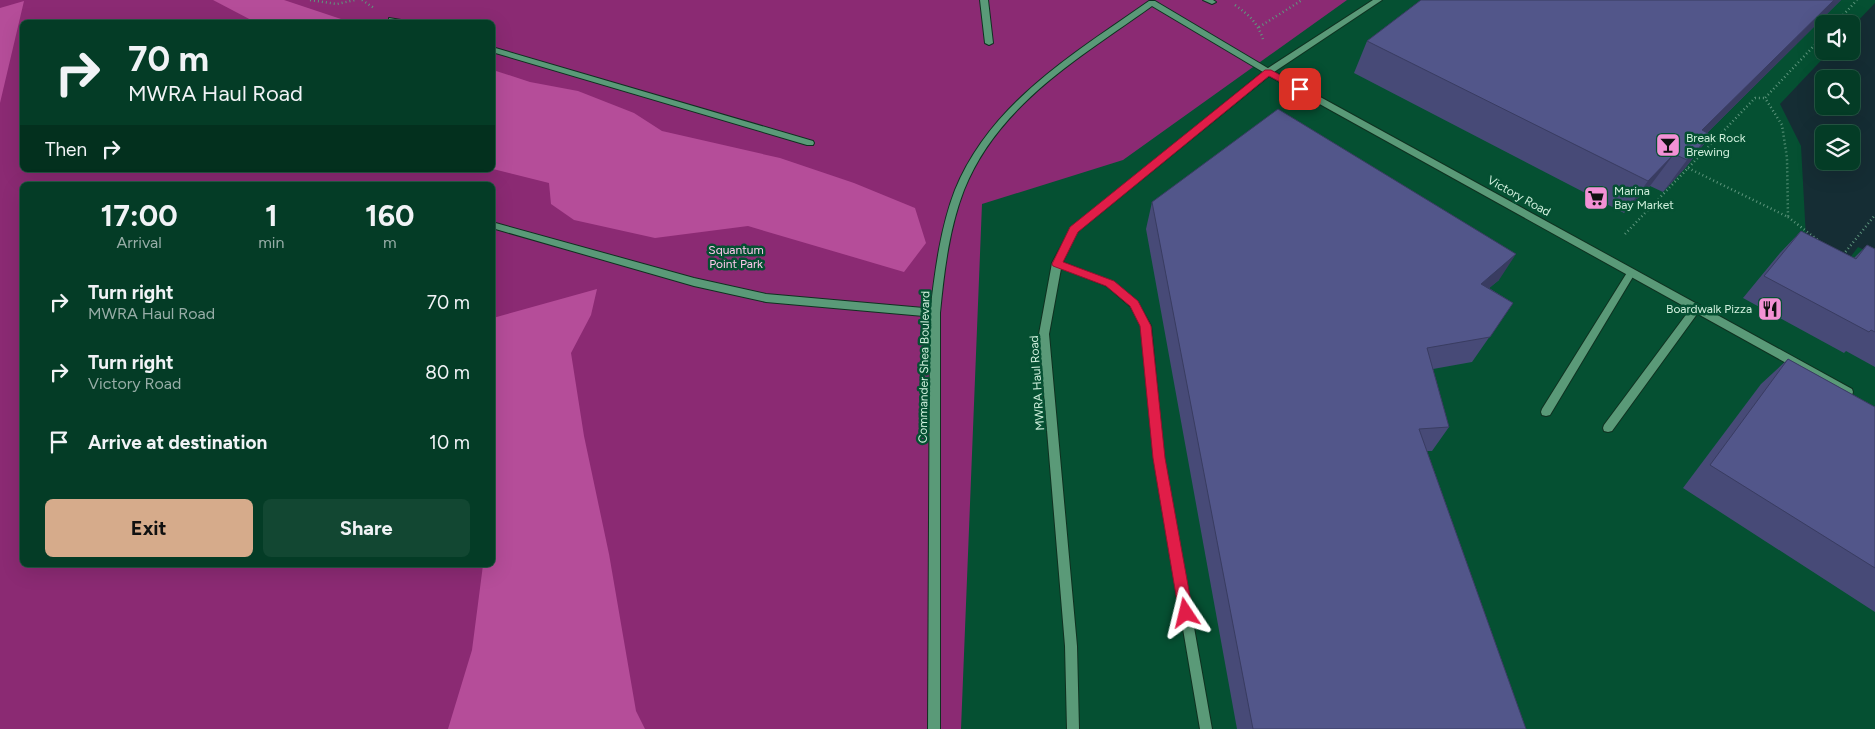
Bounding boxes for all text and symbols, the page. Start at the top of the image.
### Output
map controls [1815,15,1860,170]
button: sound [1815,15,1860,60]
text: 70 m [128,38,209,80]
icon: right [45,40,110,105]
pin [1279,68,1321,110]
button: search [1815,70,1860,115]
icon: arrive [1286,75,1314,103]
text: MWRA Haul Road [128,80,303,107]
button: layers [1815,125,1860,170]
place label: Break Rock Brewing [1686,131,1746,159]
bar icon: Break Rock Brewing [1655,132,1681,158]
icon: right [97,135,125,163]
text: Then [45,138,87,161]
street label: Victory Road [1485,173,1553,219]
place label: Marina Bay Market [1614,184,1674,212]
supermarket icon: Marina Bay Market [1583,185,1609,211]
text: 17:00 [100,197,178,234]
text: 1 [265,197,278,234]
text: 160 [365,197,414,234]
text: Arrival [117,233,162,252]
text: min [258,233,284,252]
text: m [383,233,397,252]
park label: Squantum Point Park [708,243,764,271]
text: Turn right [88,281,174,304]
icon: right [45,288,73,316]
text: 70 m [427,291,470,314]
street label: Commander Shea Boulevard [916,291,932,443]
restaurant icon: Boardwalk Pizza [1757,296,1783,322]
place label: Boardwalk Pizza [1666,302,1752,316]
text: MWRA Haul Road [88,304,215,323]
street label: MWRA Haul Road [1027,335,1047,431]
text: Turn right [88,351,174,374]
icon: right [45,358,73,386]
text: 80 m [425,361,470,384]
text: Victory Road [88,374,181,393]
icon: arrive [45,428,73,456]
text: Arrive at destination [88,431,267,454]
text: 10 m [429,431,470,454]
button: Exit [45,499,253,557]
button: Share [263,499,470,557]
position arrow [1159,586,1211,638]

